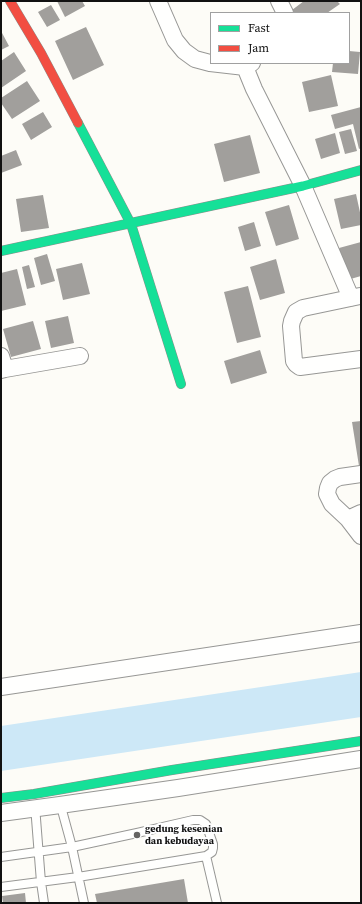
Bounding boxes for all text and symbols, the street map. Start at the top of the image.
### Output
legend [210,12,350,64]
text: Fast [248,20,270,36]
text: Jam [248,40,269,56]
place label: gedung kesenian dan kebudayaa [145,823,223,846]
marker: gedung kesenian dan kebudayaa [132,830,142,840]

